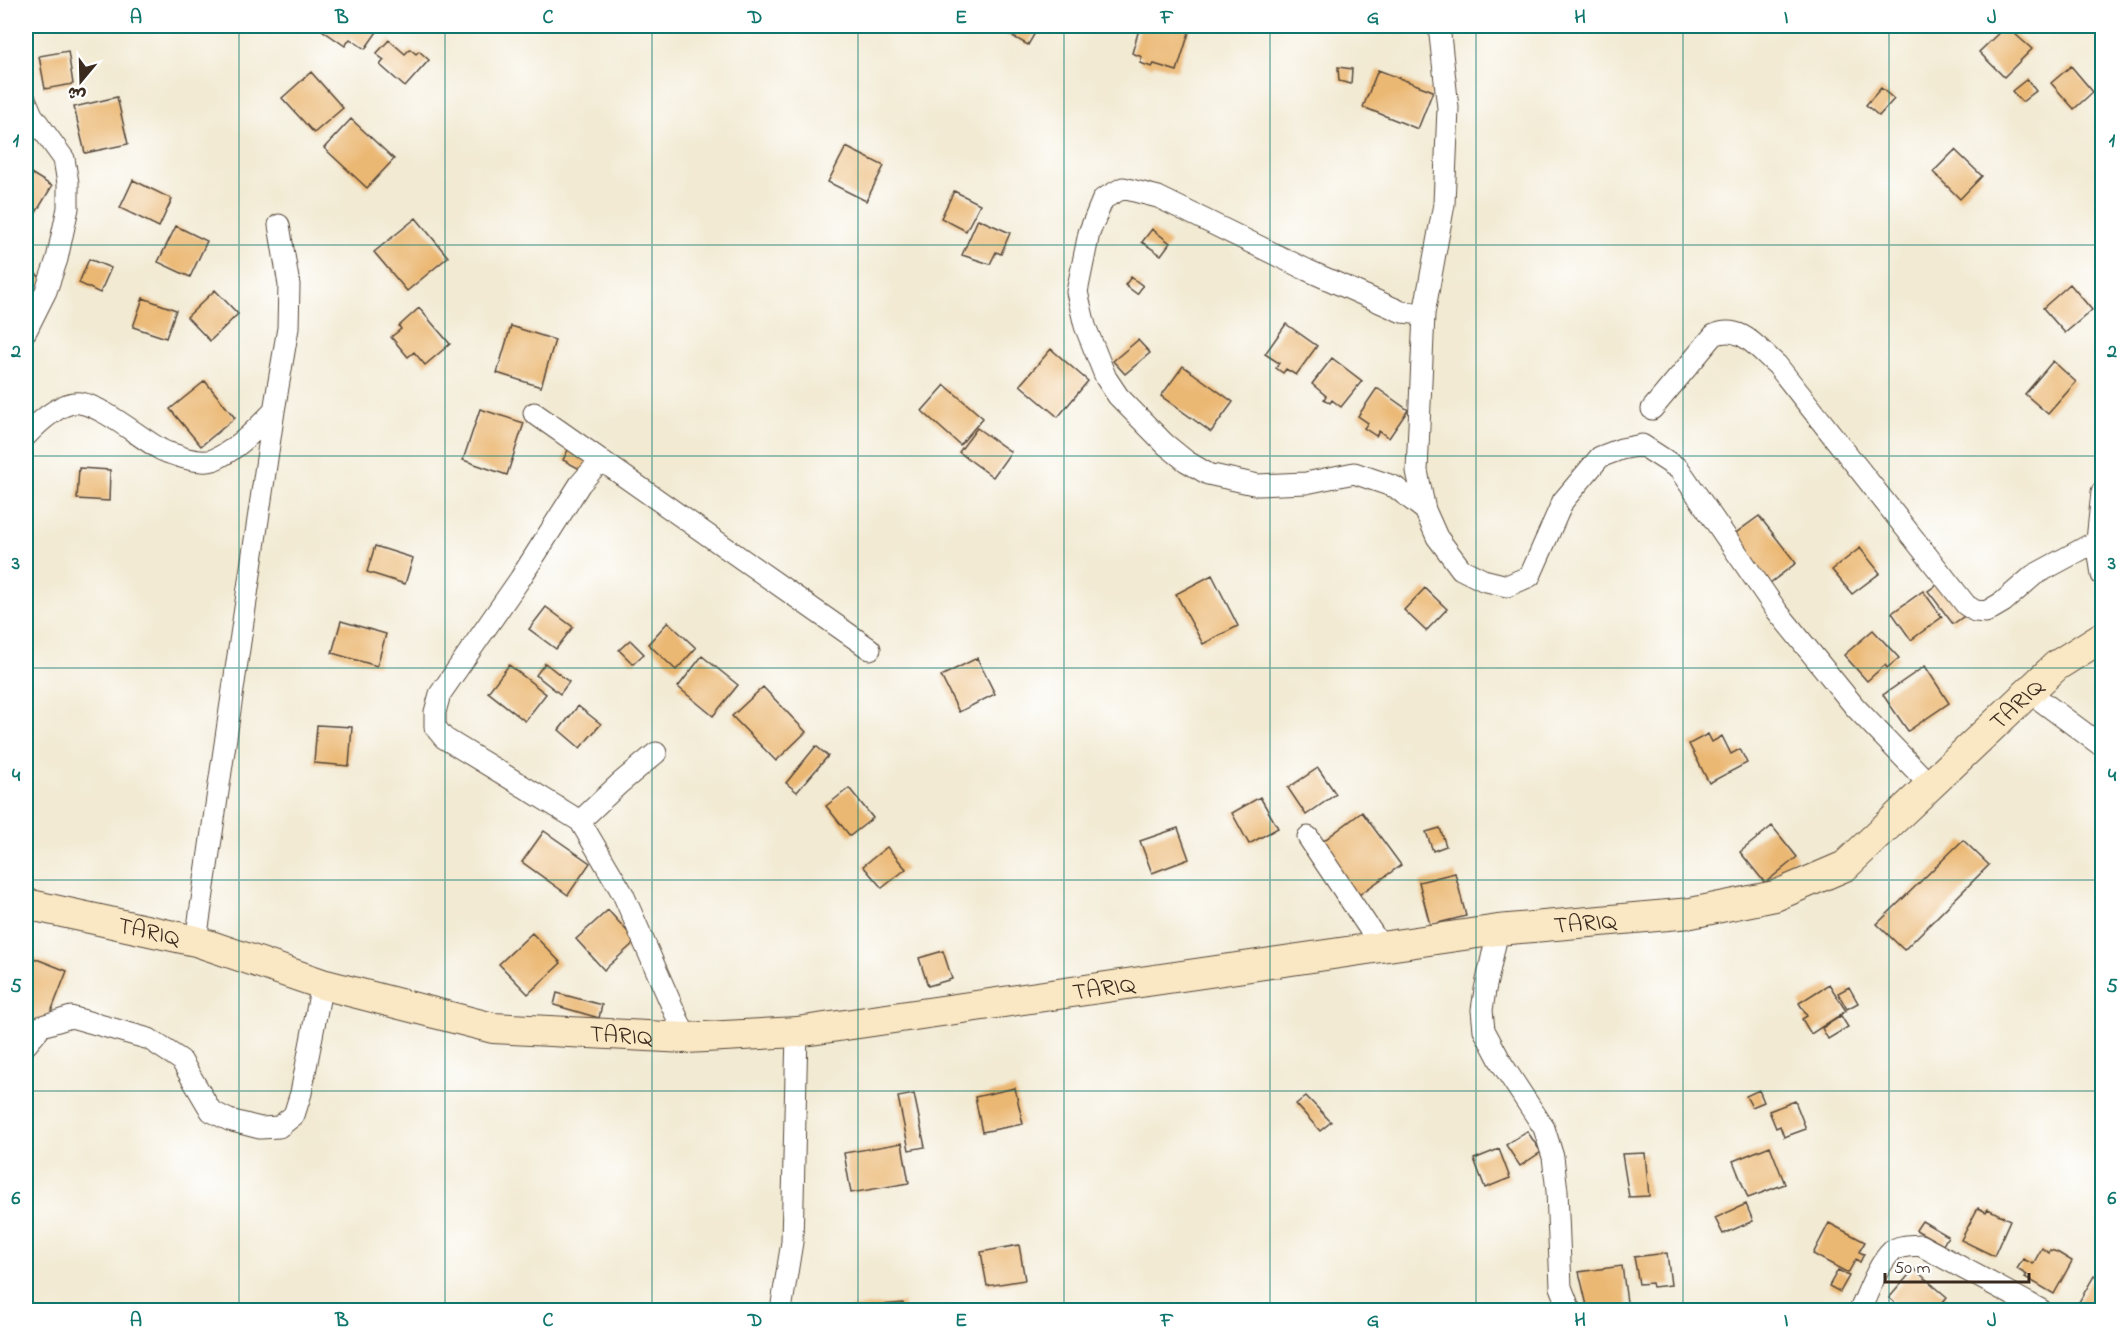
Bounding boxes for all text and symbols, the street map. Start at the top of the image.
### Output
text: A [130,4,142,33]
text: B [334,4,349,33]
text: C [543,4,554,33]
text: D [747,4,762,33]
text: E [955,4,967,33]
text: F [1160,4,1174,33]
text: G [1367,4,1380,33]
text: H [1574,4,1586,33]
text: I [1784,4,1789,33]
text: J [1987,4,1997,33]
north arrow [51,51,111,111]
text: ش [65,79,89,108]
text: 1 [13,127,20,156]
text: 1 [2109,127,2116,156]
text: 2 [10,338,21,367]
text: 2 [2106,338,2117,367]
text: 3 [11,550,20,579]
text: 3 [2107,550,2116,579]
street label: TARIQ [1983,671,2053,740]
text: 4 [12,762,21,791]
text: 4 [2108,762,2117,791]
street label: TARIQ [1553,905,1619,945]
street label: TARIQ [114,909,184,957]
street label: TARIQ [1070,968,1138,1012]
text: 5 [10,973,22,1002]
text: 5 [2106,973,2118,1002]
street label: TARIQ [589,1018,654,1056]
text: 6 [12,1185,21,1214]
text: 6 [2108,1185,2117,1214]
scale bar [1885,1246,2029,1284]
text: 50 m [1894,1256,1931,1282]
text: A [130,1307,142,1336]
text: B [334,1307,349,1336]
text: C [543,1307,554,1336]
text: D [747,1307,762,1336]
text: E [955,1307,967,1336]
text: F [1160,1307,1174,1336]
text: G [1367,1307,1380,1336]
text: H [1574,1307,1586,1336]
text: I [1784,1307,1789,1336]
text: J [1987,1307,1997,1336]

